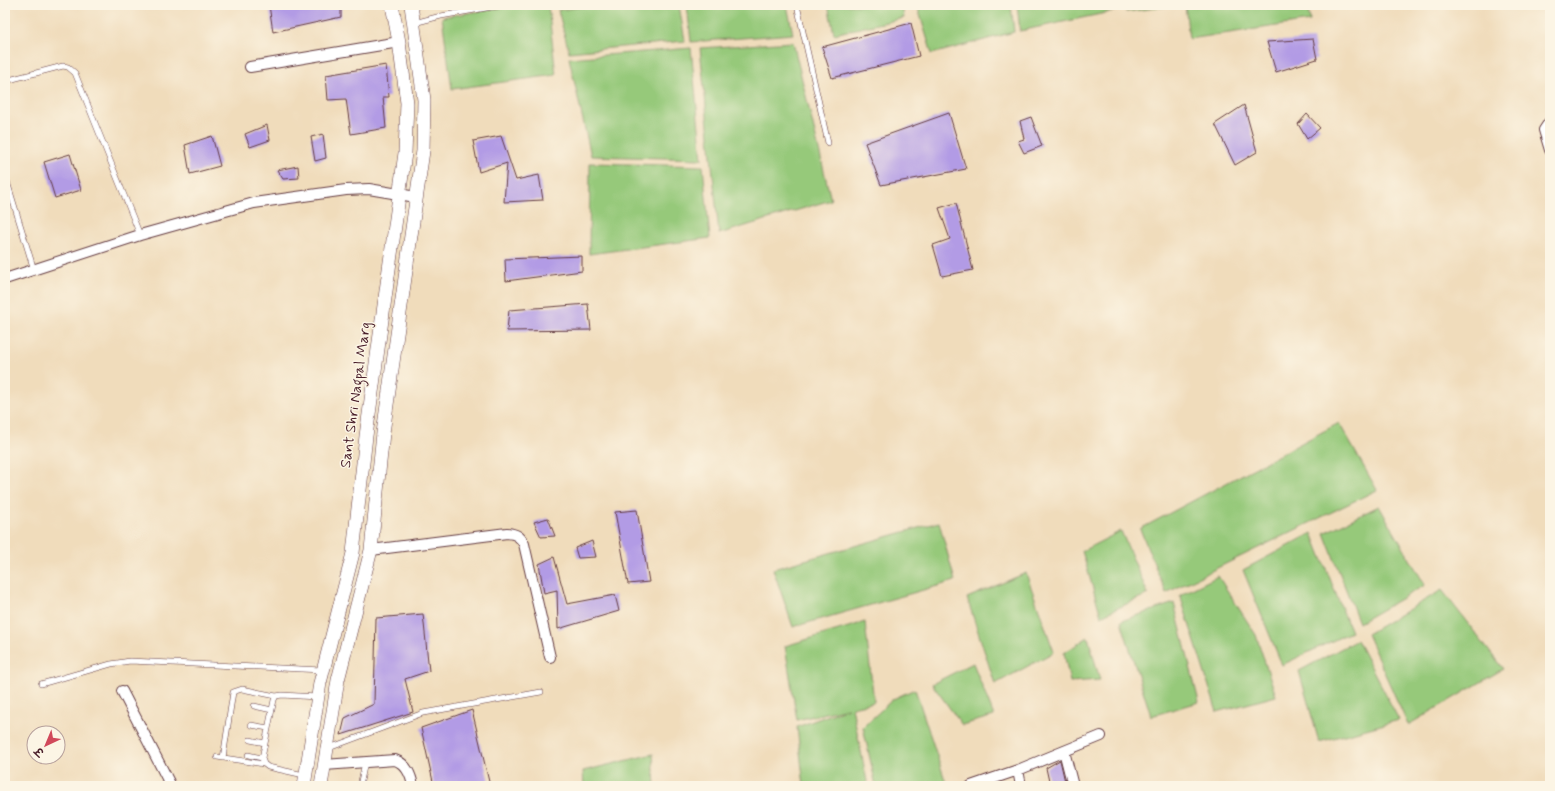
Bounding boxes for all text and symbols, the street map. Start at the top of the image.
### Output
street label: Sant Shri Nagpal Marg [336,321,377,469]
north arrow [26,725,66,765]
text: उ [31,743,48,760]

